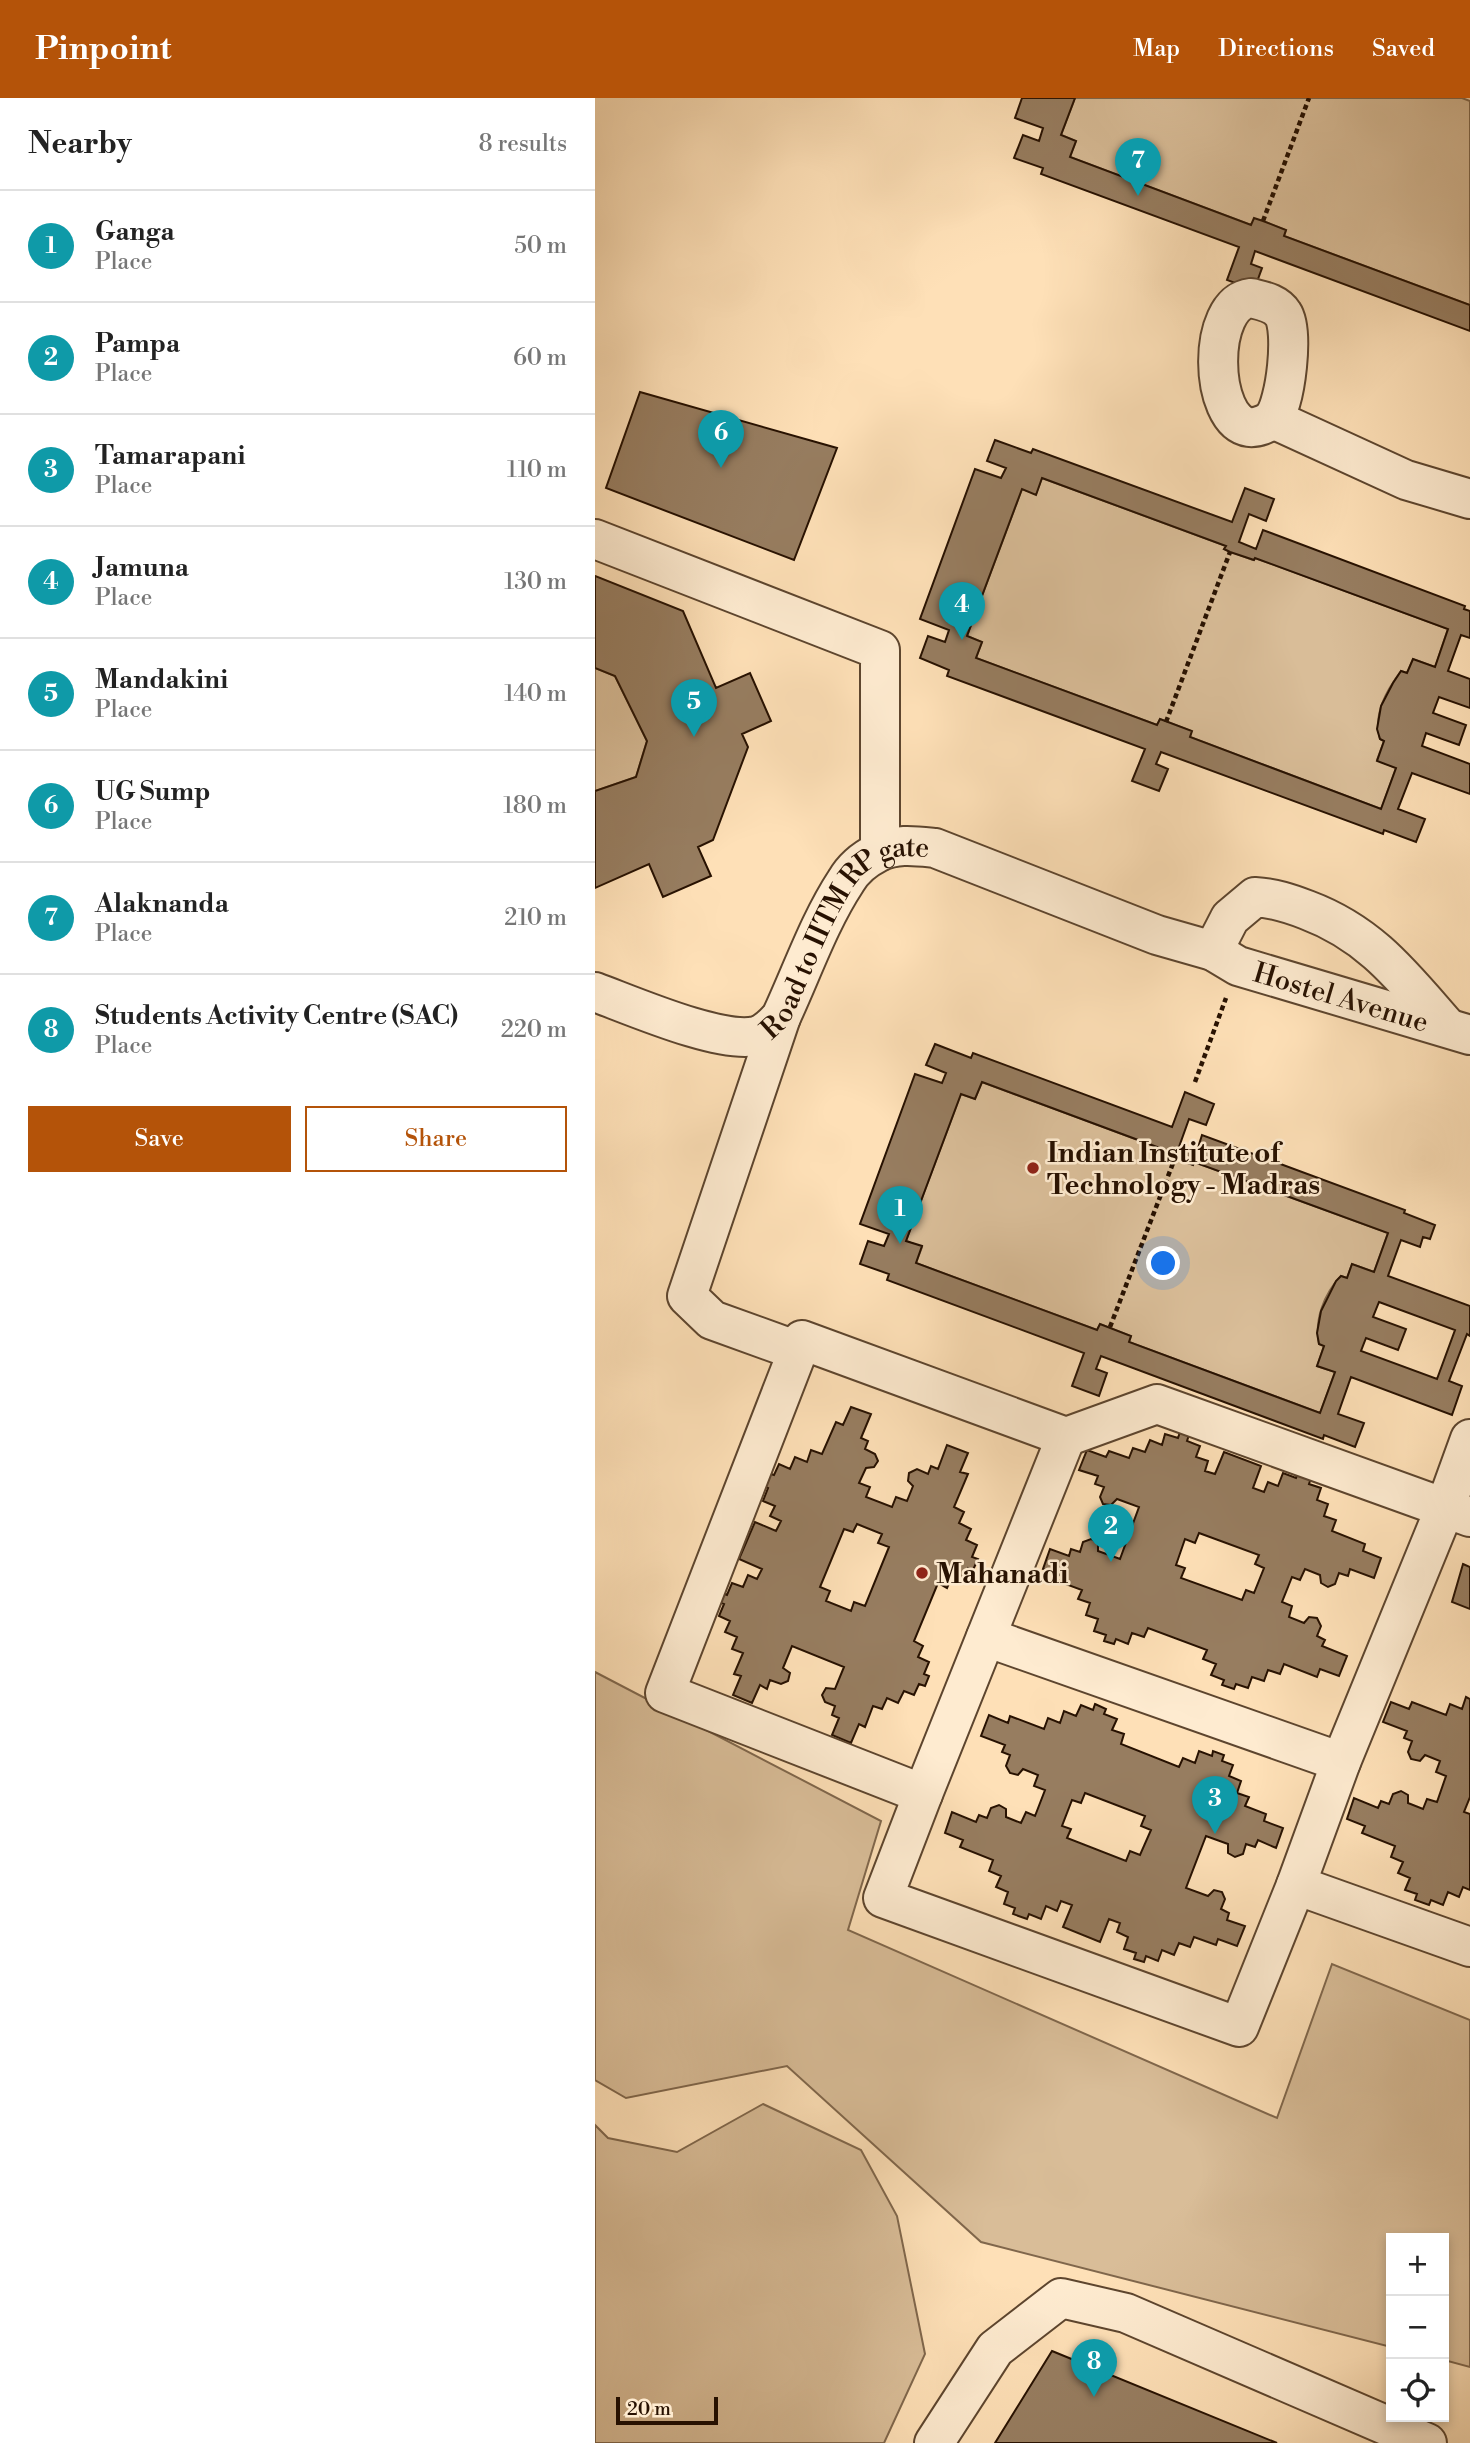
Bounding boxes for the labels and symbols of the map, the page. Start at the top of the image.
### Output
pin: 7 [1115,138,1161,196]
pin: 6 [698,410,744,468]
pin: 4 [939,582,985,640]
pin: 5 [671,679,717,737]
street label: Road to IITM RP gate [754,830,931,1048]
street label: Hostel Avenue [1249,956,1432,1041]
place label: Indian Institute of Technology - Madras [1047,1136,1320,1203]
marker: Indian Institute of Technology - Madras [1025,1160,1041,1176]
pin: 1 [877,1186,923,1244]
your location [1146,1246,1180,1280]
pin: 2 [1088,1504,1134,1562]
place label: Mahanadi [936,1557,1069,1592]
marker: Mahanadi [914,1565,930,1581]
pin: 3 [1192,1776,1238,1834]
pin: 8 [1071,2339,1117,2397]
scale bar [616,2394,717,2426]

